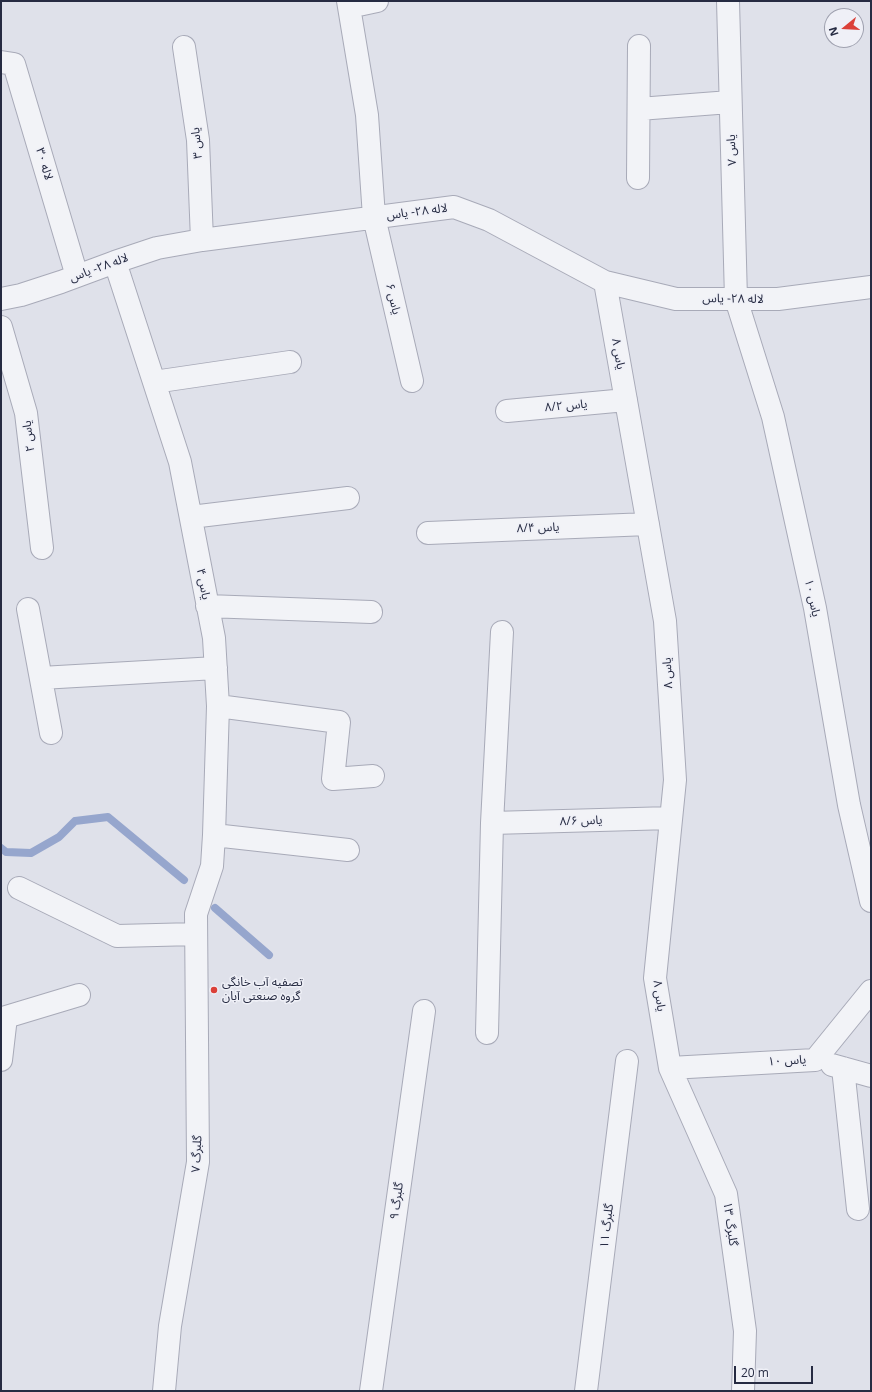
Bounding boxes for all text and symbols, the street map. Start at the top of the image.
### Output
north arrow [824,8,864,48]
text: N [825,25,842,38]
street label: یاس ۳ [188,127,206,159]
street label: یاس ۷ [724,134,740,166]
street label: لاله ۳۰ [32,146,56,182]
street label: لاله ۲۸- یاس [386,201,448,223]
street label: لاله ۲۸- یاس [68,251,130,285]
street label: یاس ۶ [382,282,404,316]
street label: لاله ۲۸- یاس [702,291,764,307]
street label: یاس ۸ [608,337,628,371]
street label: یاس ۸/۲ [544,397,588,415]
street label: یاس ۲ [20,419,38,453]
street label: یاس ۸/۴ [516,520,560,536]
street label: یاس ۴ [193,567,213,601]
street label: یاس ۱۰ [801,578,823,618]
street label: یاس ۸ [660,657,676,689]
street label: یاس ۸/۶ [559,813,603,829]
place label: تصفیه آب خانگی گروه صنعتی آبان [222,976,303,1004]
street label: یاس ۸ [650,979,668,1013]
marker: تصفیه آب خانگی گروه صنعتی آبان [209,985,219,995]
street label: یاس ۱۰ [767,1053,807,1069]
street label: گلبرگ ۷ [189,1135,205,1173]
street label: گلبرگ ۹ [387,1181,407,1221]
street label: گلبرگ ۱۳ [720,1201,740,1247]
street label: گلبرگ ۱۱ [597,1203,617,1249]
scale bar [736,1358,815,1384]
text: 20 m [741,1364,769,1381]

